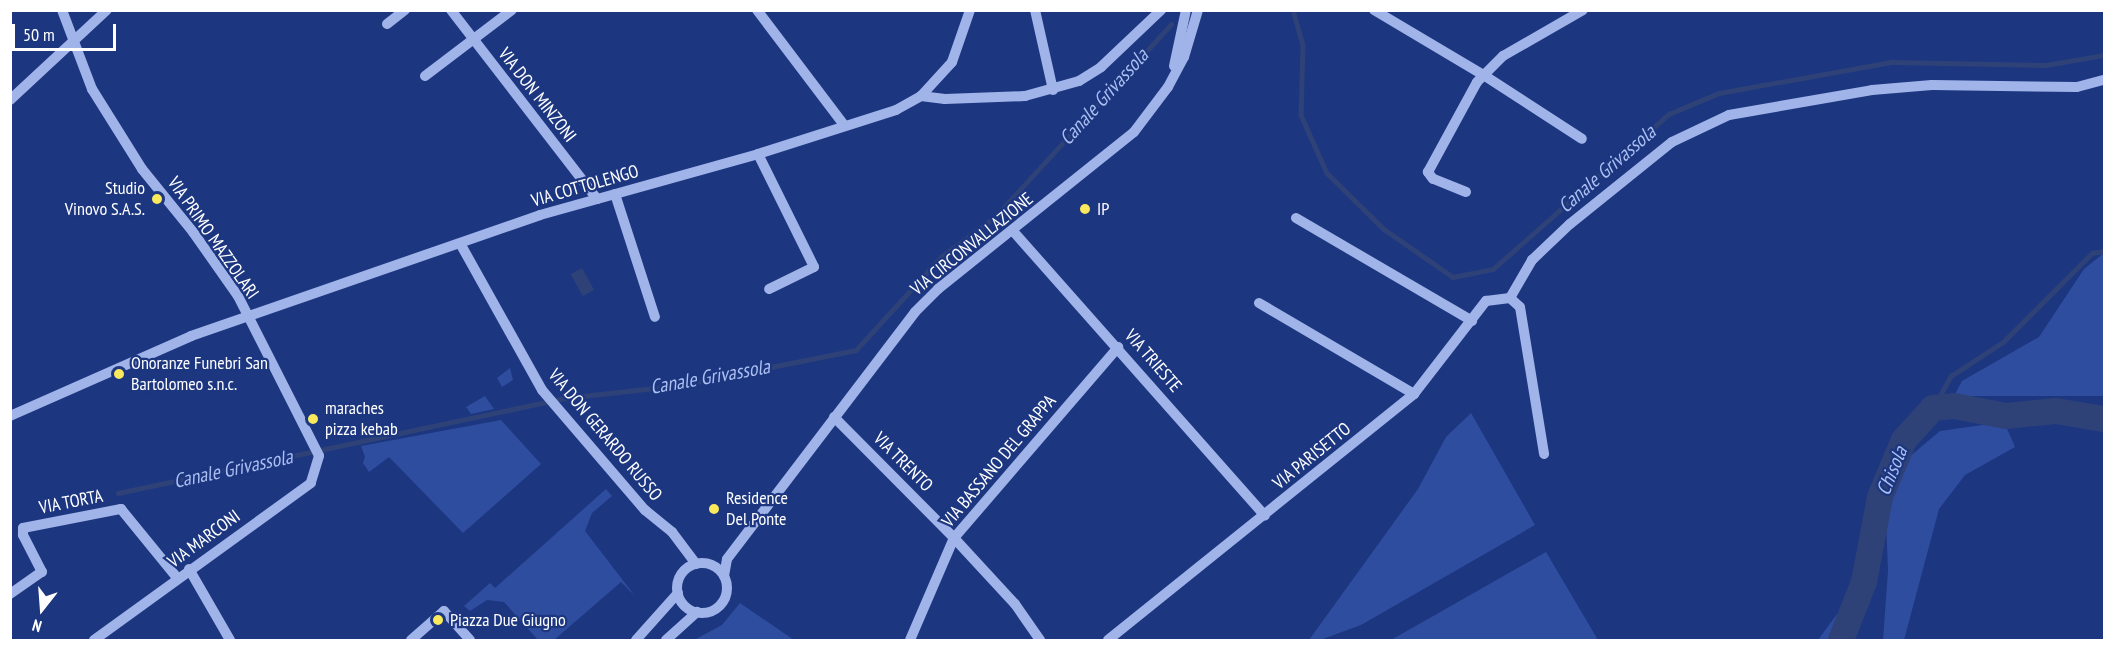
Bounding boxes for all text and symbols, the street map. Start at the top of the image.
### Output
scale bar [15,12,118,50]
text: 50 m [23,23,55,46]
street label: VIA DON MINZONI [493,43,581,147]
water label: Canale Grivassola [1055,44,1153,150]
water label: Canale Grivassola [1553,120,1661,218]
street label: VIA COTTOLENGO [529,160,641,212]
street label: VIA PRIMO MAZZOLARI [163,173,263,303]
place label: Studio Vinovo S.A.S. [65,178,145,220]
street label: VIA CIRCONVALLAZIONE [906,188,1038,300]
marker: Studio Vinovo S.A.S. [150,192,164,206]
place label: IP [1097,198,1109,220]
marker: IP [1078,202,1092,216]
street label: VIA TRIESTE [1120,325,1186,397]
place label: Onoranze Funebri San Bartolomeo s.n.c. [131,353,268,395]
water label: Canale Grivassola [648,355,772,399]
street label: VIA DON GERARDO RUSSO [543,364,667,506]
marker: Onoranze Funebri San Bartolomeo s.n.c. [112,367,126,381]
street label: VIA BASSANO DEL GRAPPA [937,390,1061,532]
place label: maraches pizza kebab [325,398,398,440]
marker: maraches pizza kebab [306,412,320,426]
street label: VIA PARISETTO [1268,418,1356,494]
street label: VIA TRENTO [868,427,938,497]
water label: Chisola [1871,443,1913,499]
water label: Canale Grivassola [171,445,295,493]
street label: VIA TORTA [37,485,105,519]
place label: Residence Del Ponte [726,488,788,530]
marker: Residence Del Ponte [707,502,721,516]
street label: VIA MARCONI [163,505,245,573]
north arrow [12,579,72,639]
place label: Piazza Due Giugno [450,609,566,631]
marker: Piazza Due Giugno [431,613,445,627]
text: N [30,615,44,637]

